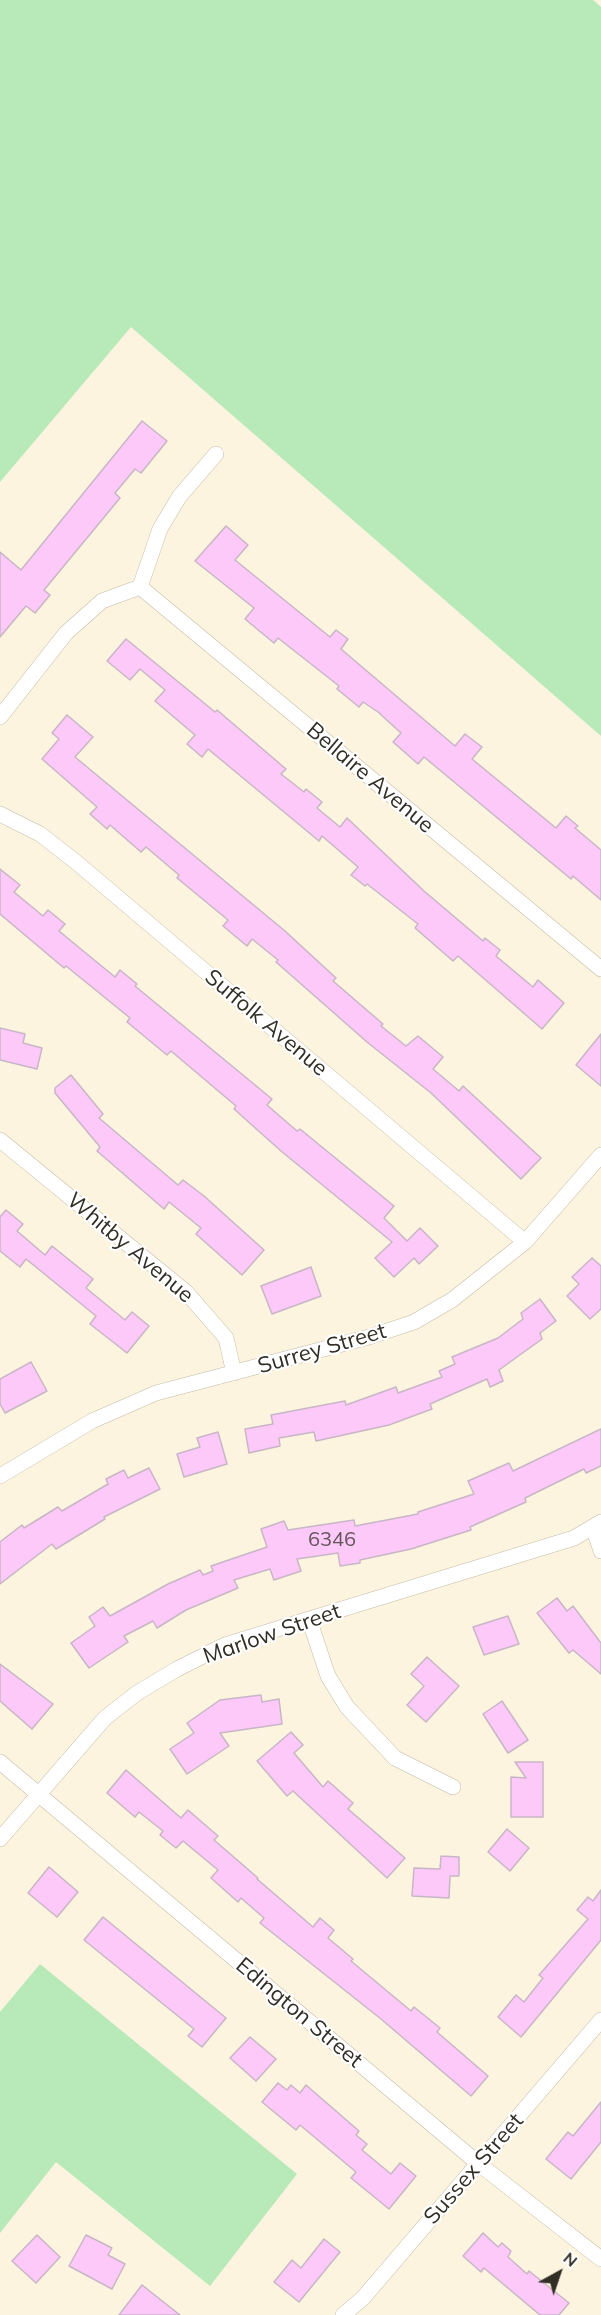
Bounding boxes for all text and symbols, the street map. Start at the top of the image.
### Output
street label: Bellaire Avenue [301,717,439,839]
street label: Suffolk Avenue [199,964,333,1082]
street label: Whitby Avenue [61,1187,199,1309]
street label: Surrey Street [255,1318,389,1380]
house number: 6346 [308,1528,356,1552]
street label: Marlow Street [200,1598,344,1670]
street label: Edington Street [230,1952,368,2074]
street label: Sussex Street [419,2108,529,2230]
north arrow [529,2243,589,2303]
text: N [560,2248,582,2271]

